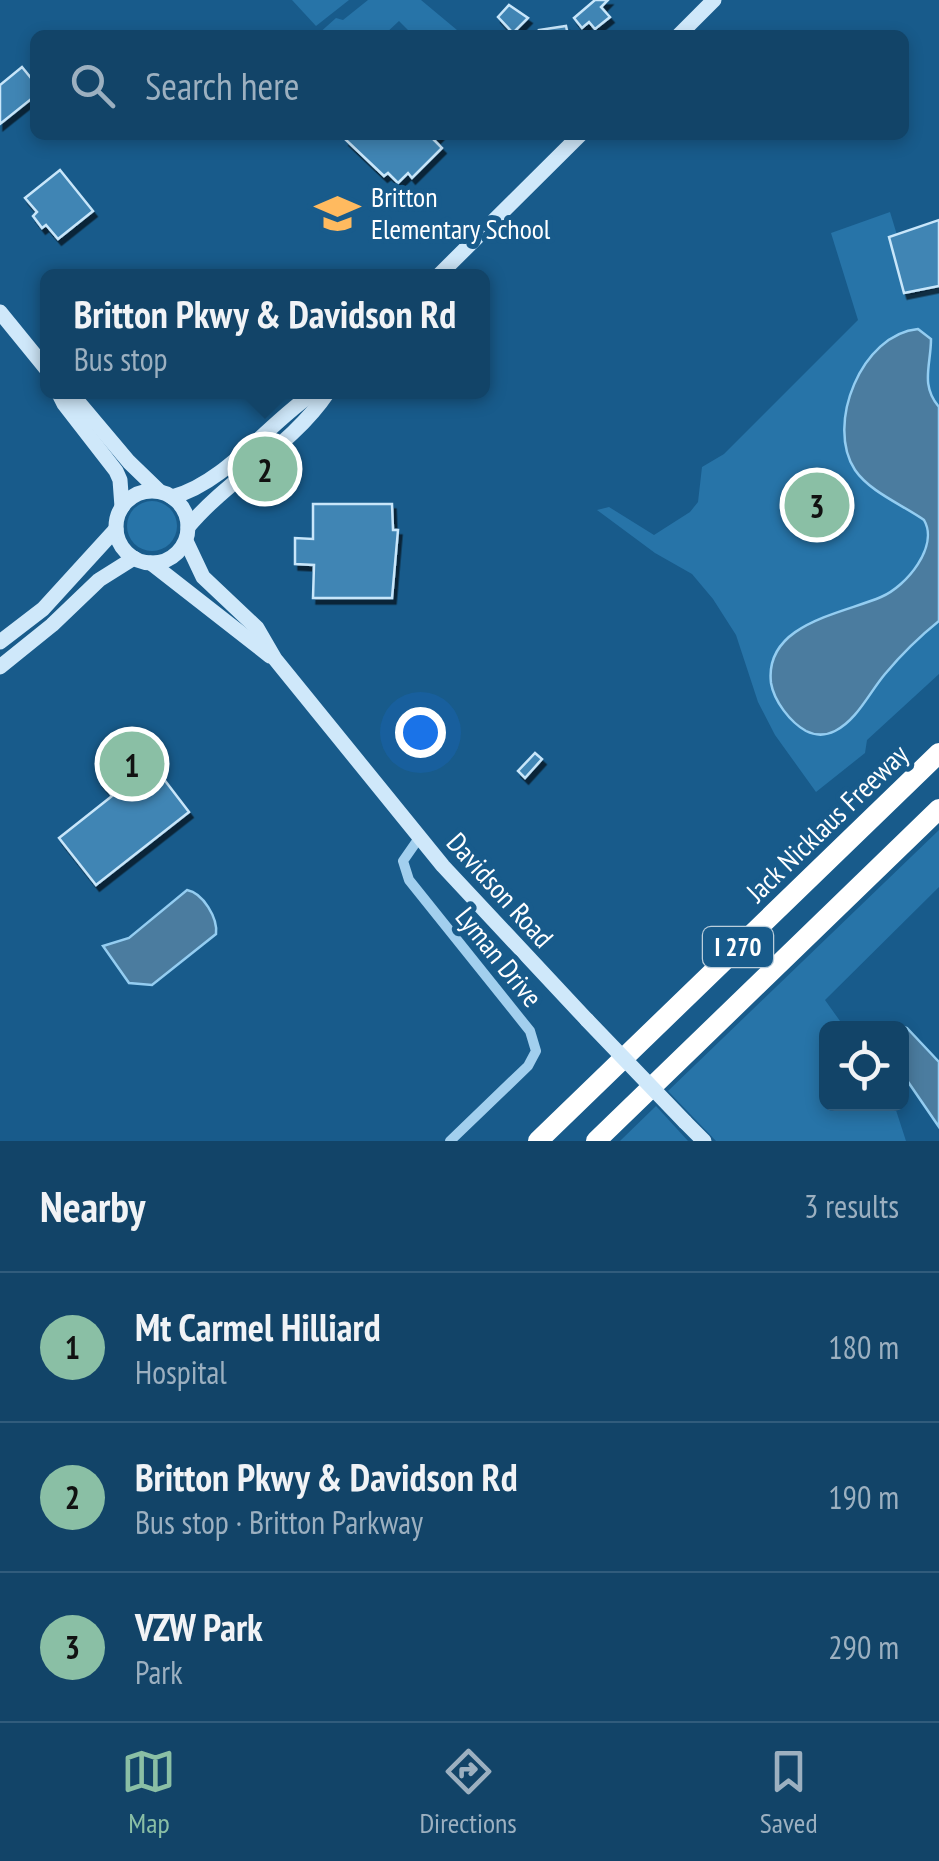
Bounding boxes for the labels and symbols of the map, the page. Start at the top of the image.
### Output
place label: Britton Elementary School [371,178,551,247]
school or university icon: Britton Elementary School [314,189,362,237]
pin: 2 [232,432,298,506]
pin: 3 [784,468,850,542]
your location [395,707,446,758]
pin: 1 [100,726,164,802]
street label: Jack Nicklaus Freeway [737,736,916,910]
street label: Davidson Road [439,824,562,955]
street label: Lyman Drive [448,899,551,1014]
road number: I 270 [703,927,773,967]

